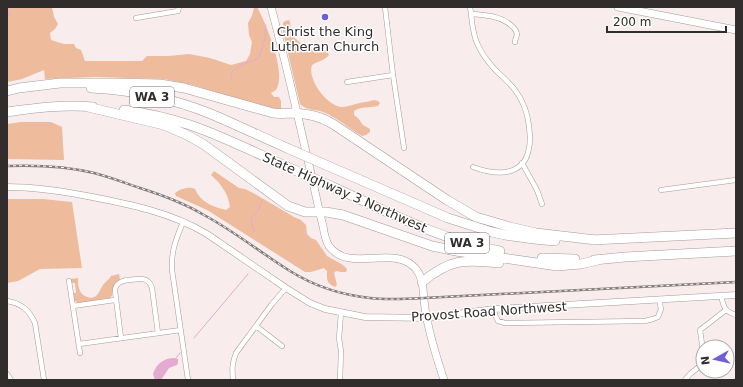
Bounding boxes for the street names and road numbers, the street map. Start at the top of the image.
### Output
road number: WA 3 [130,87,174,107]
street label: State Highway 3 Northwest [260,149,429,236]
road number: WA 3 [445,233,489,253]
street label: Provost Road Northwest [411,299,567,324]

